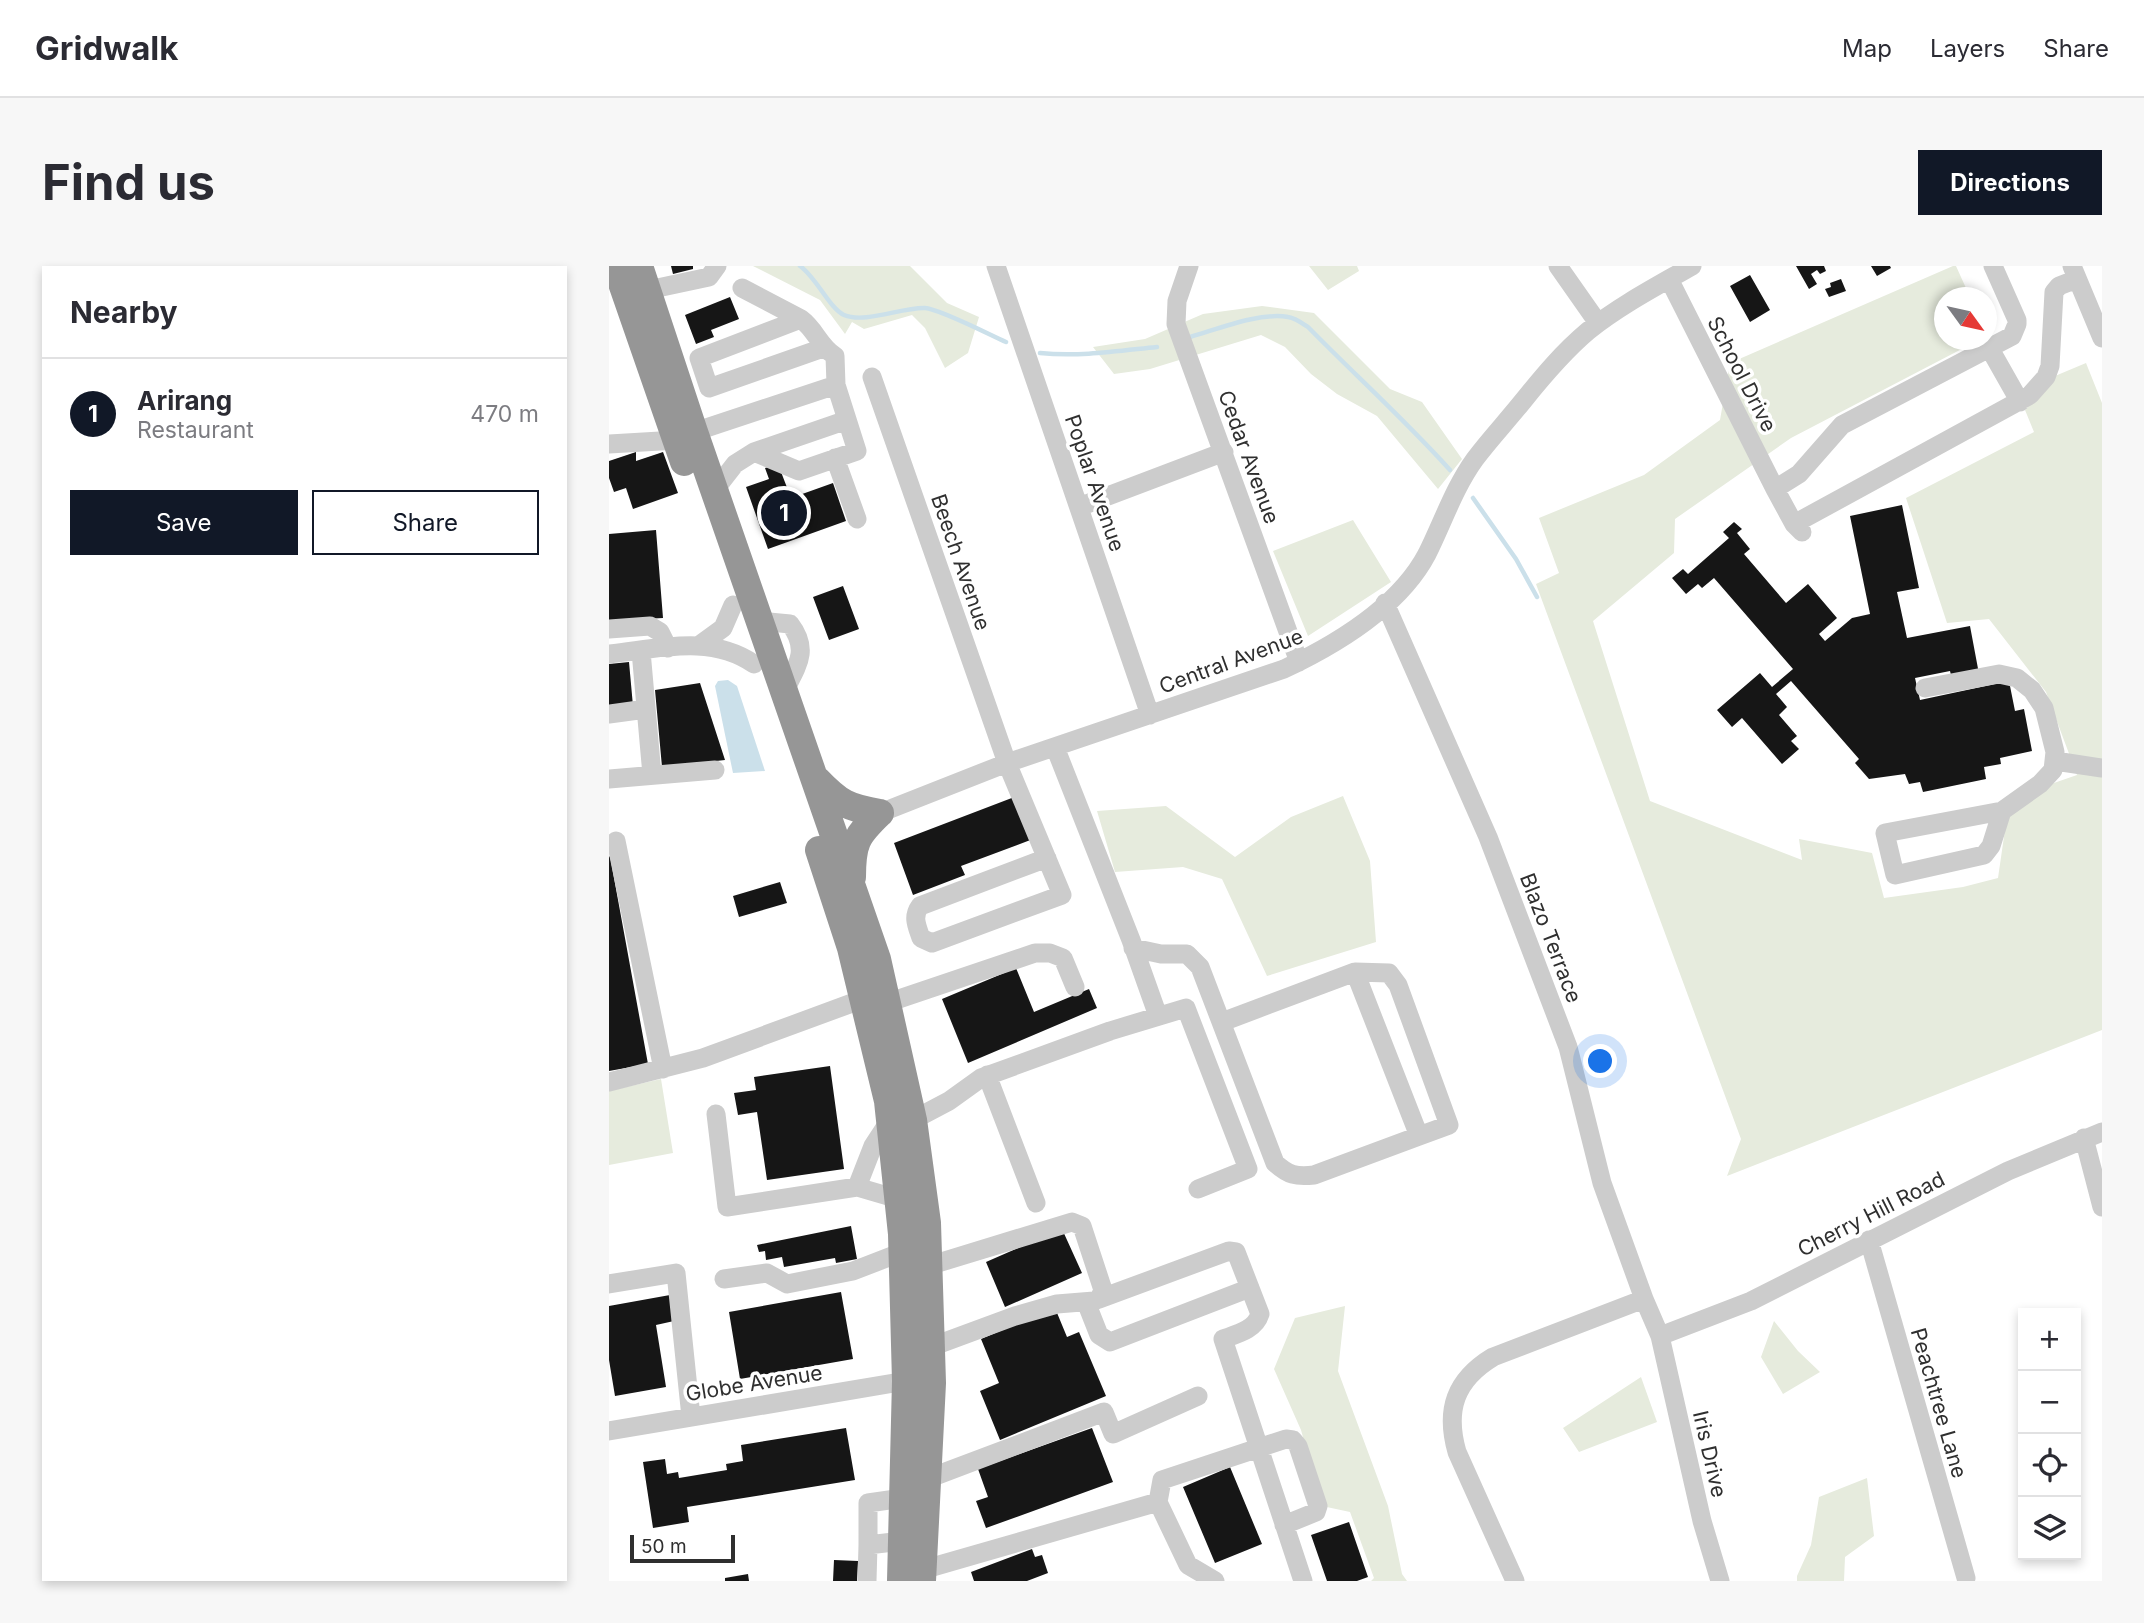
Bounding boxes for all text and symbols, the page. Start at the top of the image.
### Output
text: Gridwalk [35,28,178,68]
text: Map [1842,34,1892,63]
text: Layers [1930,34,2005,63]
text: Share [2043,34,2109,63]
button: Directions [1918,150,2102,215]
text: Find us [42,153,215,212]
north arrow [1934,287,1997,350]
text: Nearby [70,294,178,330]
street label: School Drive [1702,312,1782,436]
text: Arirang [137,385,232,416]
street label: Cedar Avenue [1213,387,1285,527]
text: 1 [88,400,98,428]
text: 470 m [470,400,539,428]
street label: Poplar Avenue [1060,411,1130,555]
text: Restaurant [137,416,254,444]
pin: 1 [761,487,807,539]
button: Save [70,490,298,555]
button: Share [312,490,539,555]
street label: Beech Avenue [926,491,996,633]
street label: Central Avenue [1156,623,1306,699]
street label: Blazo Terrace [1515,870,1587,1006]
your location [1583,1044,1617,1078]
street label: Cherry Hill Road [1793,1166,1949,1262]
map controls [2018,1308,2081,1560]
button: + [2018,1308,2081,1371]
street label: Peachtree Lane [1906,1325,1972,1481]
street label: Globe Avenue [684,1360,824,1406]
button: − [2018,1371,2081,1434]
street label: Iris Drive [1688,1408,1732,1500]
button: locate [2018,1434,2081,1497]
button: layers [2018,1497,2081,1560]
scale bar [630,1532,735,1564]
text: 50 m [641,1535,687,1558]

